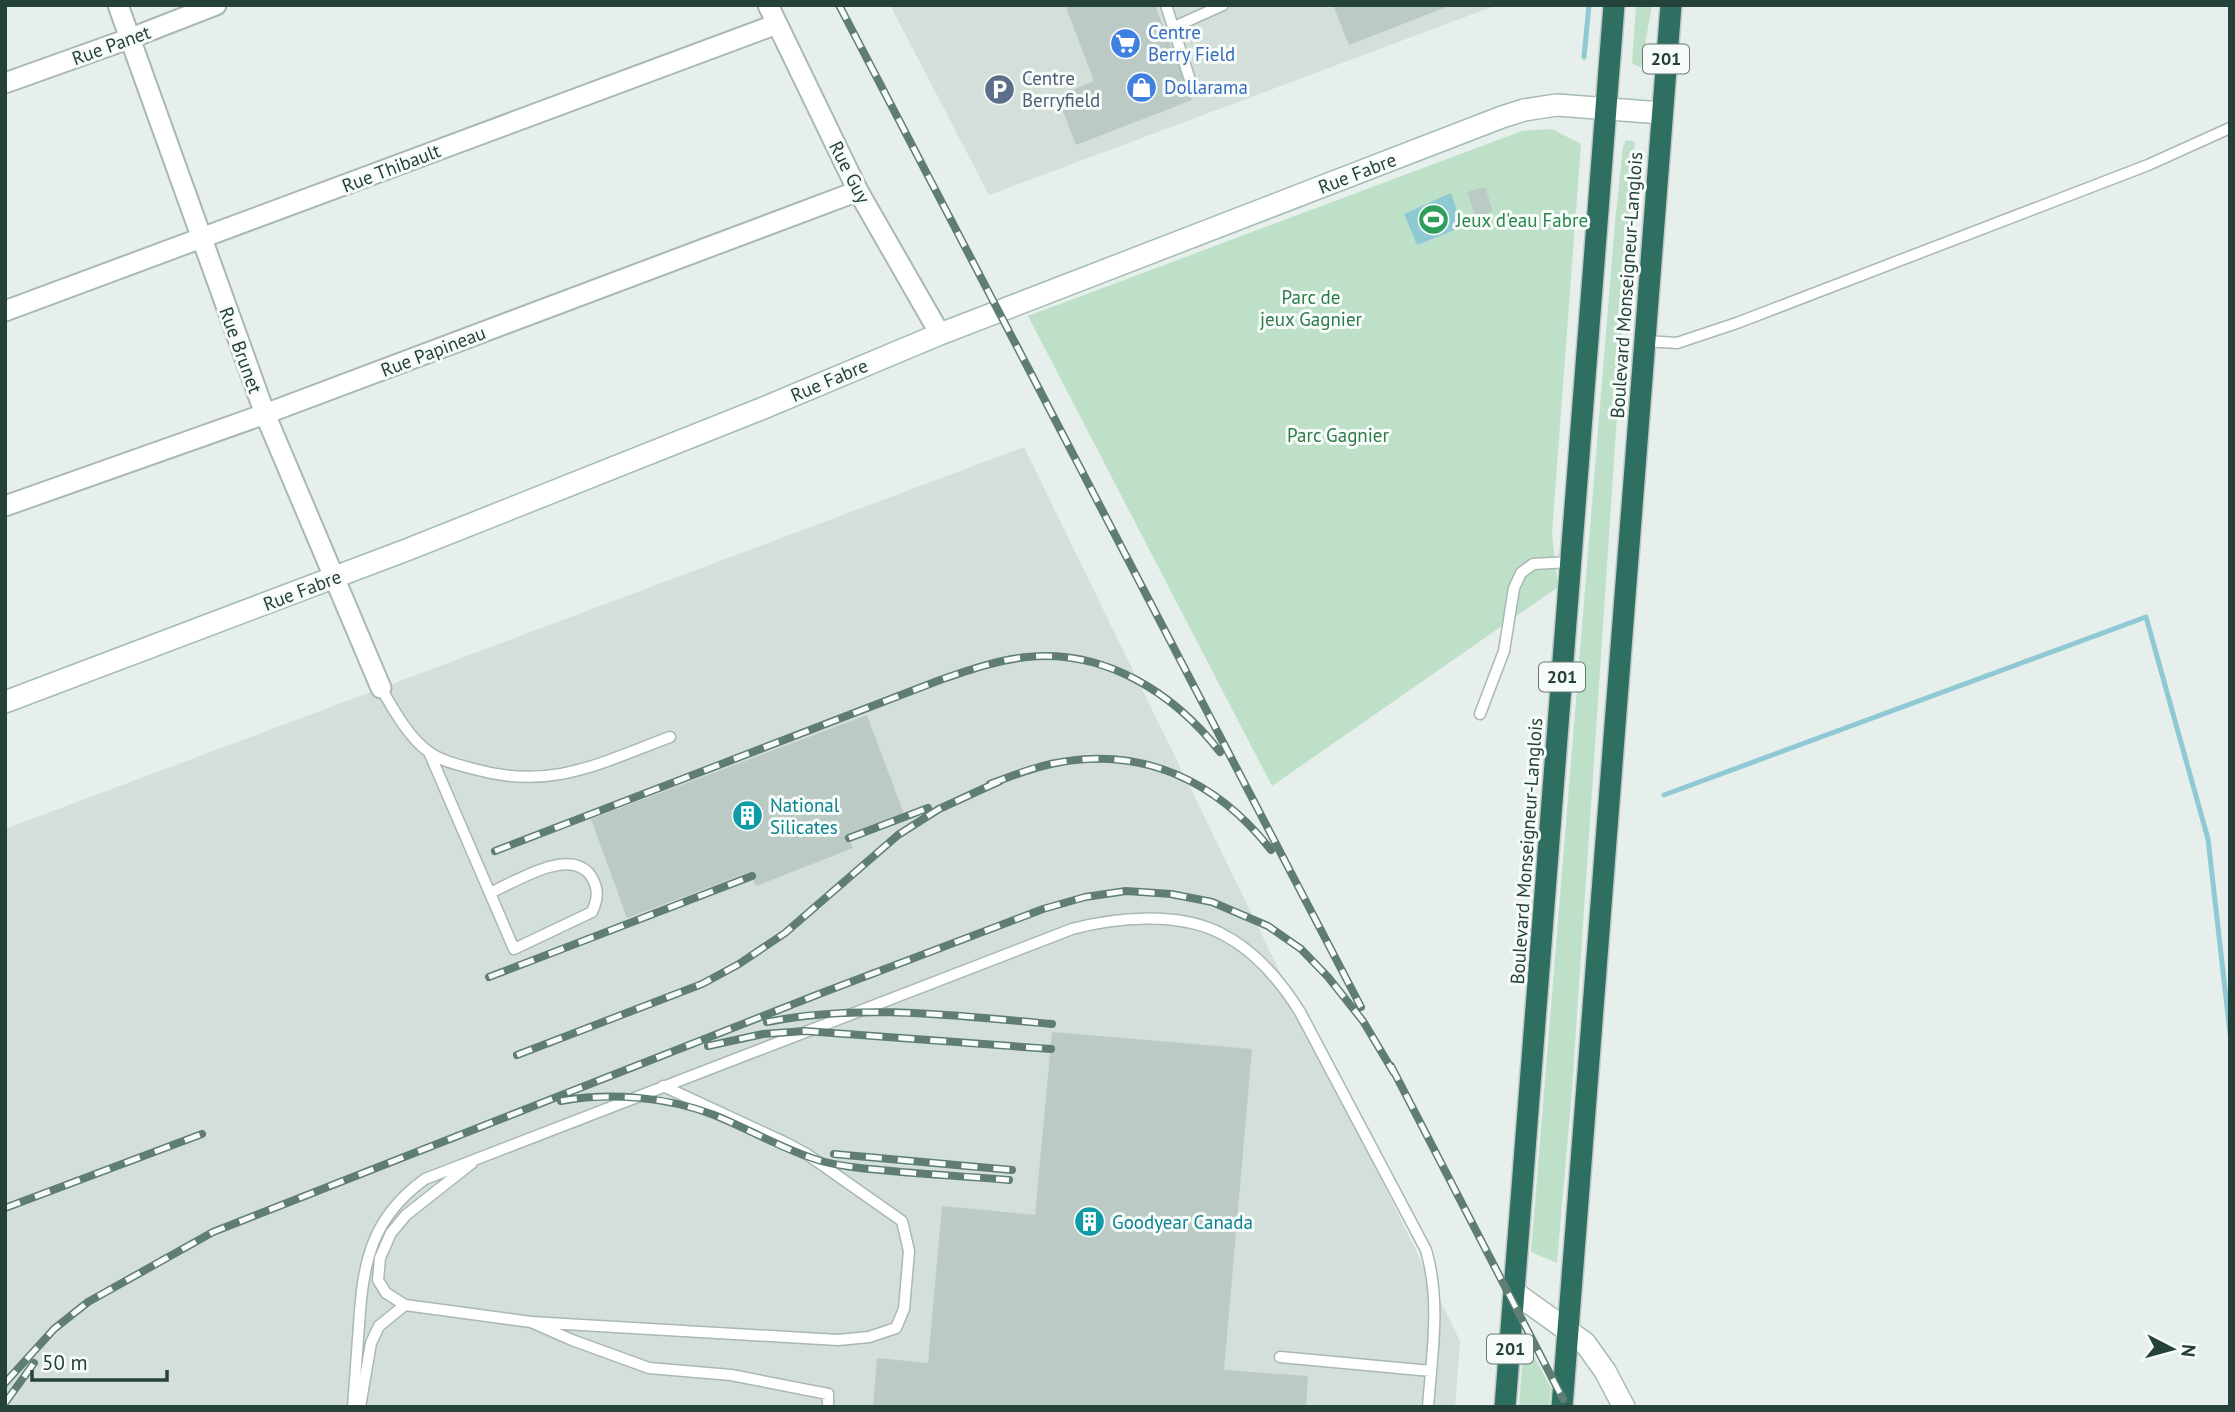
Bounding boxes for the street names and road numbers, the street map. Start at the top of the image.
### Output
street label: Rue Panet [68,20,154,70]
road number: 201 [1643,44,1689,74]
street label: Rue Guy [824,137,876,207]
street label: Rue Thibault [338,138,444,198]
street label: Rue Fabre [1315,147,1399,199]
street label: Boulevard Monseigneur-Langlois [1605,151,1647,419]
street label: Rue Brunet [214,303,268,397]
street label: Rue Papineau [377,320,489,382]
street label: Rue Fabre [787,353,871,407]
street label: Rue Fabre [260,564,344,616]
road number: 201 [1539,662,1585,692]
street label: Boulevard Monseigneur-Langlois [1505,717,1547,985]
road number: 201 [1487,1334,1533,1364]

